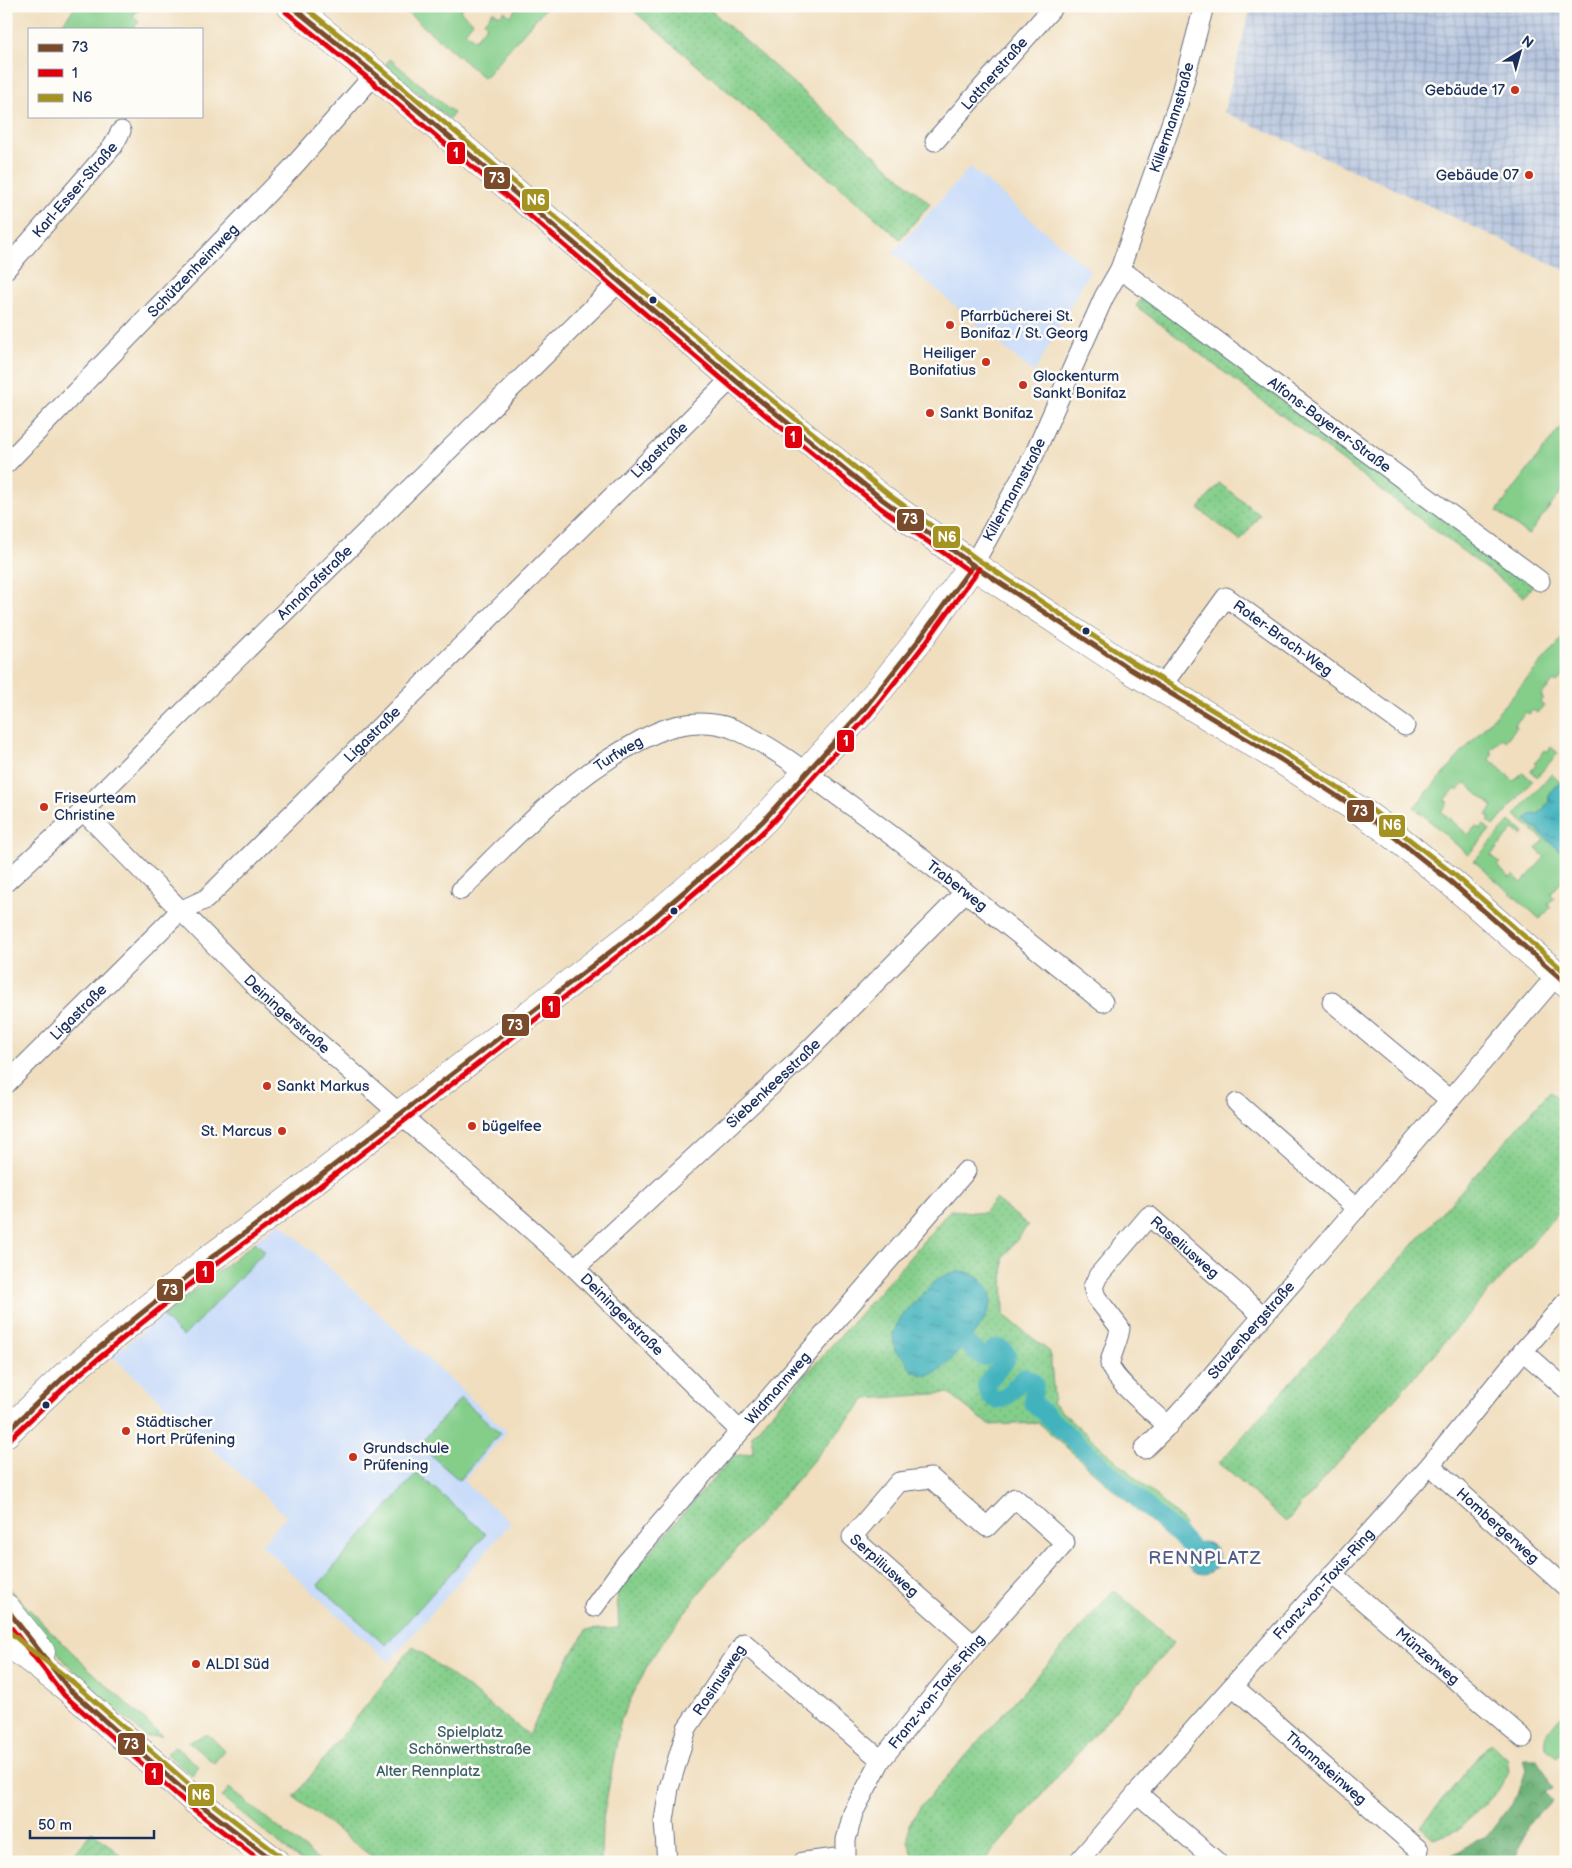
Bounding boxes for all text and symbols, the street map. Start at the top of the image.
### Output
legend [28,28,202,118]
north arrow [1494,28,1544,78]
text: N [1518,32,1537,52]
street label: Lottnerstraße [958,33,1032,114]
text: 73 [72,38,89,57]
street label: Killermannstraße [1146,60,1199,175]
text: 1 [72,64,78,83]
place label: Gebäude 17 [1425,81,1506,100]
marker: Gebäude 17 [1509,84,1521,96]
text: N6 [72,88,92,107]
street label: Karl-Esser-Straße [28,138,122,242]
line badge: 1 [446,141,466,165]
text: 1 [453,145,459,162]
line badge: 73 [483,166,511,190]
place label: Gebäude 07 [1436,166,1520,185]
marker: Gebäude 07 [1523,169,1535,181]
text: 73 [489,170,505,187]
line badge: N6 [521,188,550,212]
text: N6 [527,192,546,209]
street label: Schützenheimweg [144,220,243,322]
unlabelled marker [648,295,658,305]
place label: Pfarrbücherei St. Bonifaz / St. Georg [960,307,1088,343]
marker: Pfarrbücherei St. Bonifaz / St. Georg [944,319,956,331]
place label: Heiliger Bonifatius [909,344,977,380]
marker: Heiliger Bonifatius [980,356,992,368]
place label: Glockenturm Sankt Bonifaz [1033,367,1127,403]
street label: Alfons-Bayerer-Straße [1264,373,1395,477]
marker: Glockenturm Sankt Bonifaz [1017,379,1029,391]
place label: Sankt Bonifaz [940,404,1034,423]
marker: Sankt Bonifaz [924,407,936,419]
street label: Ligastraße [627,418,692,483]
line badge: 1 [784,425,803,449]
text: 1 [790,429,796,446]
street label: Killermannstraße [979,435,1050,545]
line badge: 73 [896,508,925,532]
text: 73 [902,511,918,528]
line badge: N6 [932,525,961,549]
text: N6 [938,529,957,546]
street label: Annahofstraße [273,541,357,624]
street label: Roter-Brach-Weg [1229,596,1336,681]
unlabelled marker [1081,626,1091,636]
street label: Ligastraße [340,702,405,767]
line badge: 1 [836,729,855,753]
street label: Turfweg [591,732,646,776]
text: 1 [843,733,849,750]
place label: Friseurteam Christine [54,789,136,825]
line badge: 73 [1346,799,1375,823]
marker: Friseurteam Christine [38,801,50,813]
text: 73 [1352,803,1368,820]
line badge: N6 [1378,814,1406,838]
text: N6 [1383,817,1402,834]
street label: Traberweg [922,856,991,916]
unlabelled marker [669,906,679,916]
street label: Deiningerstraße [239,971,334,1058]
street label: Ligastraße [46,980,111,1045]
line badge: 1 [541,995,561,1019]
text: 1 [548,999,554,1016]
line badge: 73 [501,1013,530,1037]
text: 73 [507,1017,523,1034]
street label: Siebenkeesstraße [722,1035,825,1133]
place label: Sankt Markus [277,1077,370,1096]
marker: Sankt Markus [261,1080,273,1092]
place label: bügelfee [482,1117,542,1136]
marker: bügelfee [466,1120,478,1132]
place label: St. Marcus [201,1122,273,1141]
marker: St. Marcus [276,1125,288,1137]
street label: Raseliusweg [1146,1212,1223,1283]
line badge: 1 [195,1260,215,1284]
text: 1 [202,1264,208,1281]
street label: Deiningerstraße [576,1270,667,1360]
line badge: 73 [156,1278,184,1302]
street label: Stolzenbergstraße [1204,1278,1299,1384]
text: 73 [162,1282,178,1299]
street label: Widmannweg [741,1348,815,1429]
unlabelled marker [41,1400,51,1410]
place label: Städtischer Hort Prüfening [136,1413,235,1449]
marker: Städtischer Hort Prüfening [120,1425,132,1437]
place label: Grundschule Prüfening [363,1439,449,1475]
marker: Grundschule Prüfening [347,1451,359,1463]
street label: Hombergerweg [1452,1484,1543,1568]
street label: Franz-von-Taxis-Ring [1269,1525,1379,1644]
street label: Serpiliusweg [845,1530,922,1601]
district label: RENNPLATZ [1148,1548,1262,1569]
street label: Münzerweg [1391,1624,1463,1689]
street label: Franz-von-Taxis-Ring [885,1630,989,1753]
street label: Rosinusweg [689,1641,750,1719]
place label: ALDI Süd [206,1655,269,1674]
marker: ALDI Süd [190,1658,202,1670]
park label: Spielplatz Schönwerthstraße [409,1723,531,1759]
street label: Thannsteinweg [1281,1727,1370,1809]
line badge: 73 [117,1732,146,1756]
text: 73 [123,1736,139,1753]
line badge: 1 [144,1762,164,1786]
park label: Alter Rennplatz [376,1762,481,1781]
text: 1 [151,1766,157,1783]
line badge: N6 [187,1783,215,1807]
text: N6 [192,1787,211,1804]
scale bar [30,1808,154,1840]
text: 50 m [38,1816,72,1835]

